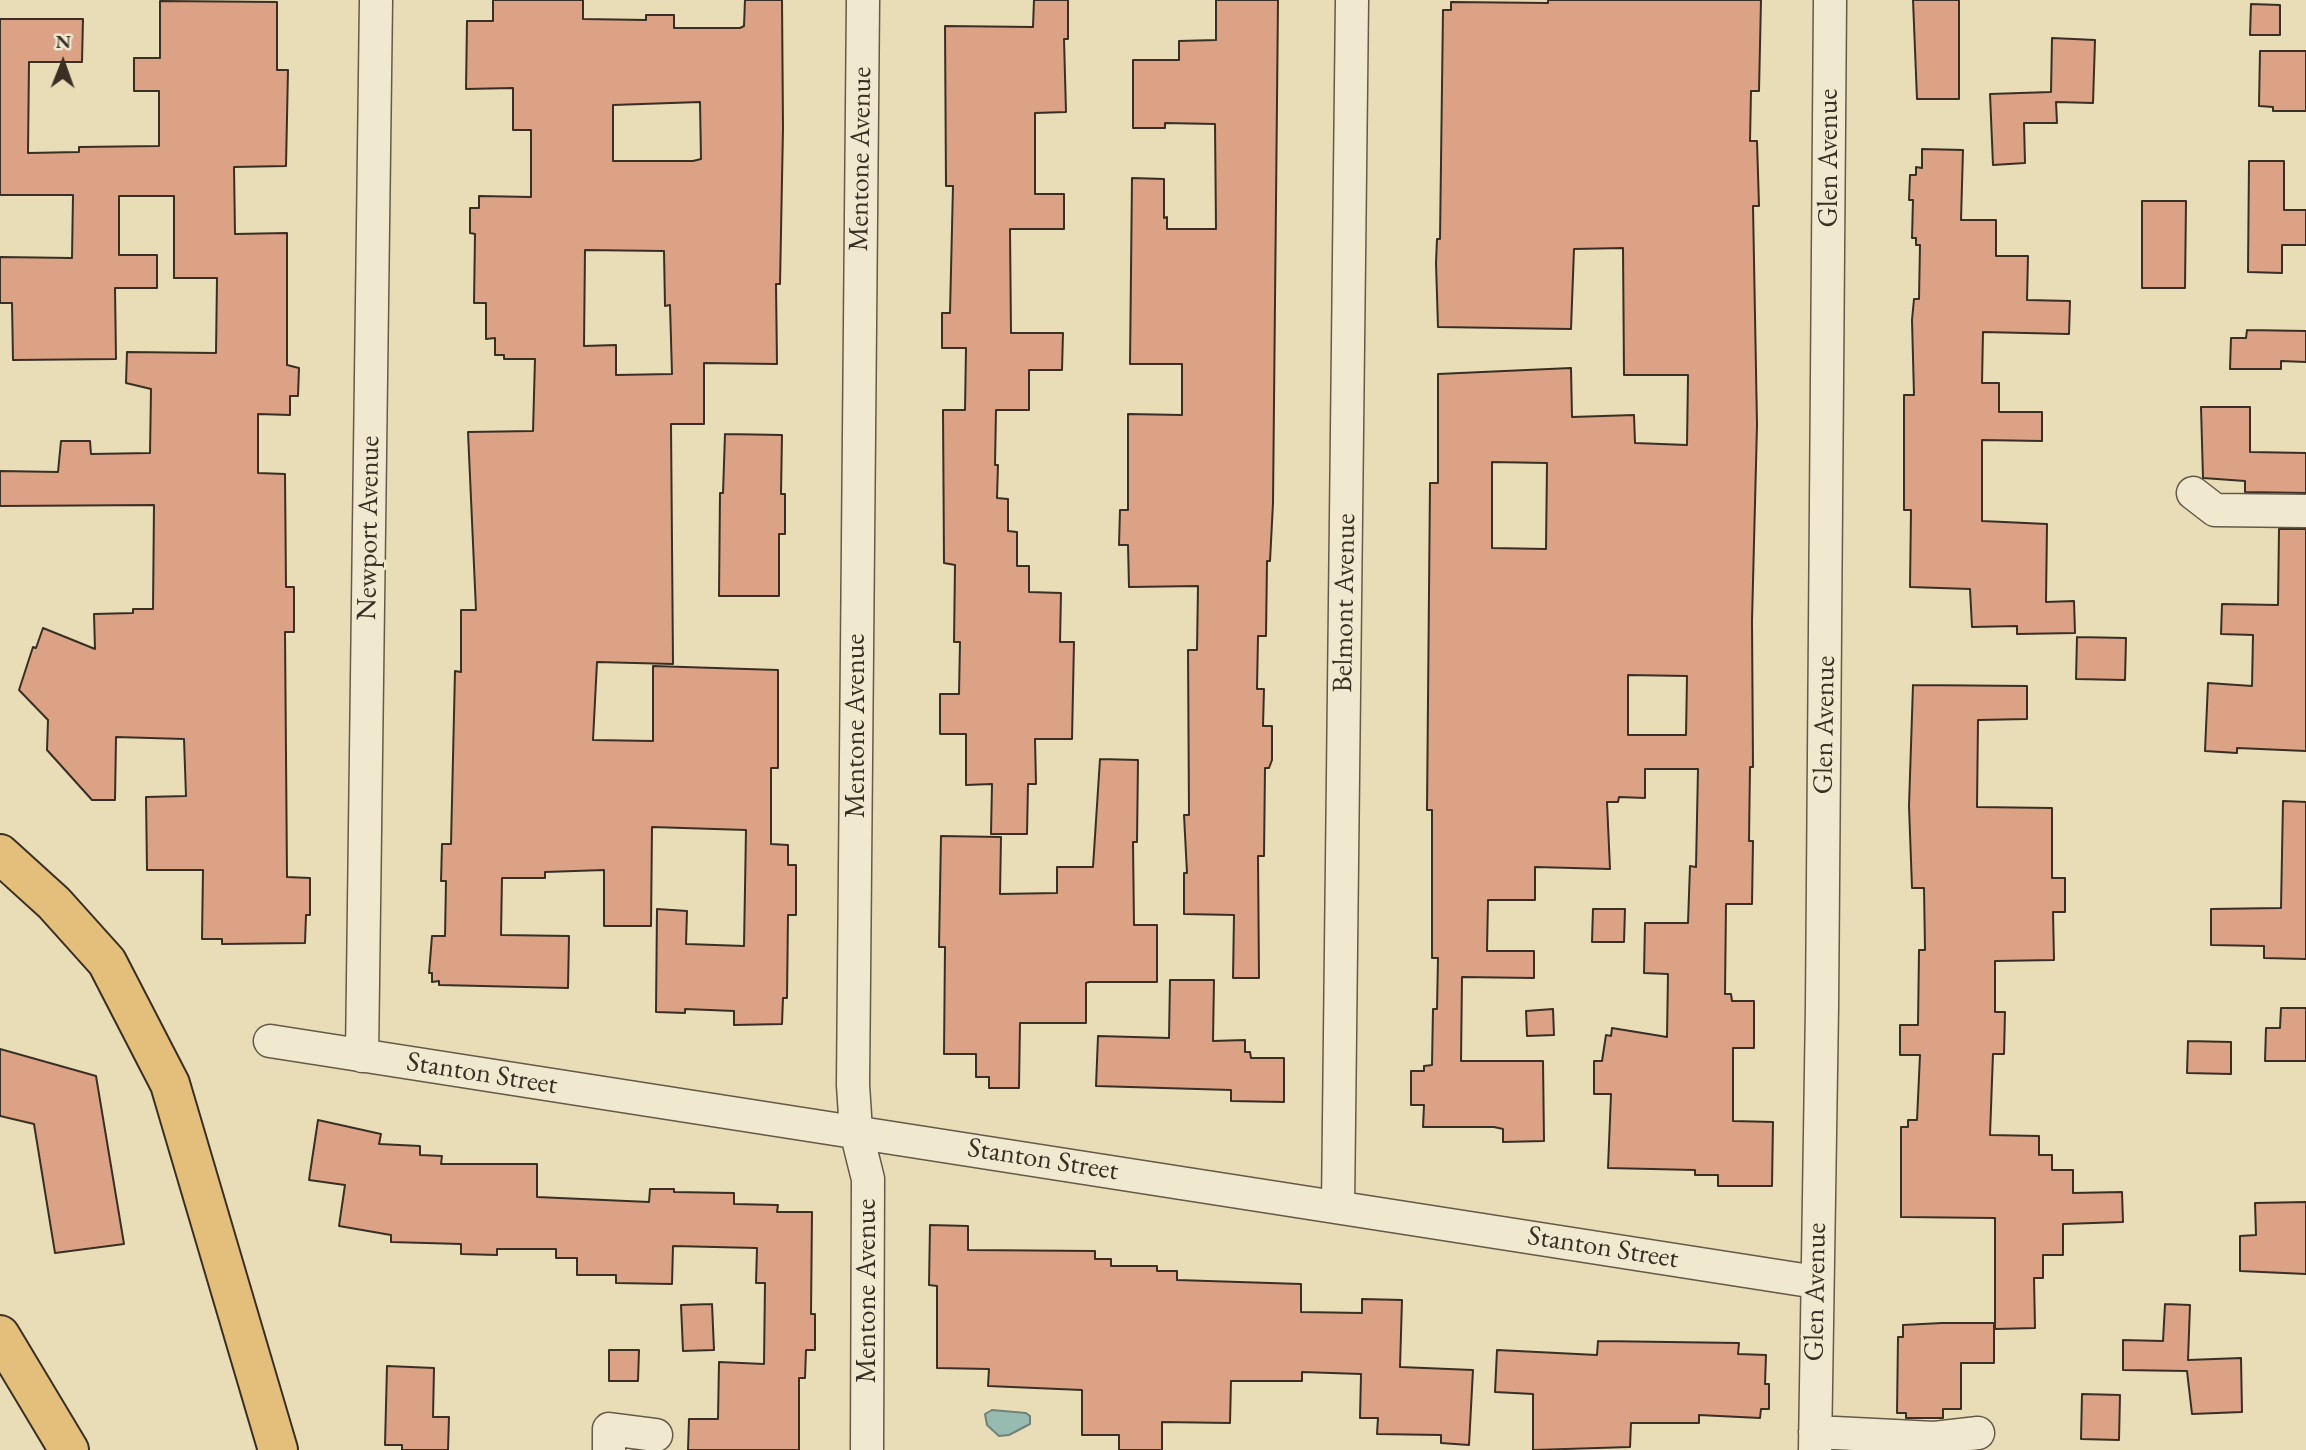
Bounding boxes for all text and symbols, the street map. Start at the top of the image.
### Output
north arrow [28,28,98,98]
text: N [55,29,71,54]
street label: Mentone Avenue [843,66,879,252]
street label: Glen Avenue [1812,89,1846,227]
street label: Newport Avenue [351,435,387,621]
street label: Belmont Avenue [1327,513,1363,693]
street label: Mentone Avenue [839,634,873,818]
street label: Glen Avenue [1807,655,1843,795]
street label: Stanton Street [404,1045,560,1103]
street label: Stanton Street [965,1131,1121,1189]
street label: Mentone Avenue [850,1199,884,1383]
street label: Stanton Street [1525,1219,1681,1277]
street label: Glen Avenue [1798,1222,1834,1362]

